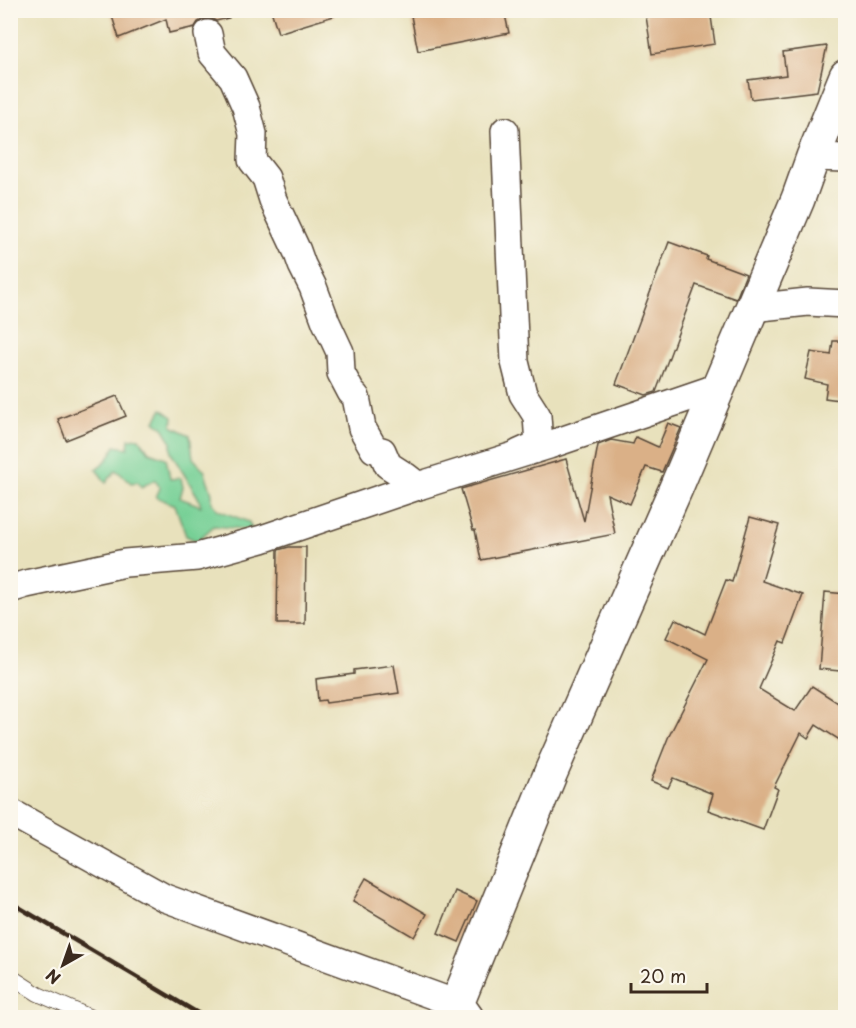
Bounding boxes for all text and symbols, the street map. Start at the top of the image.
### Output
north arrow [33,935,93,995]
scale bar [631,956,708,994]
text: 20 m [640,962,686,989]
text: N [40,964,65,991]

